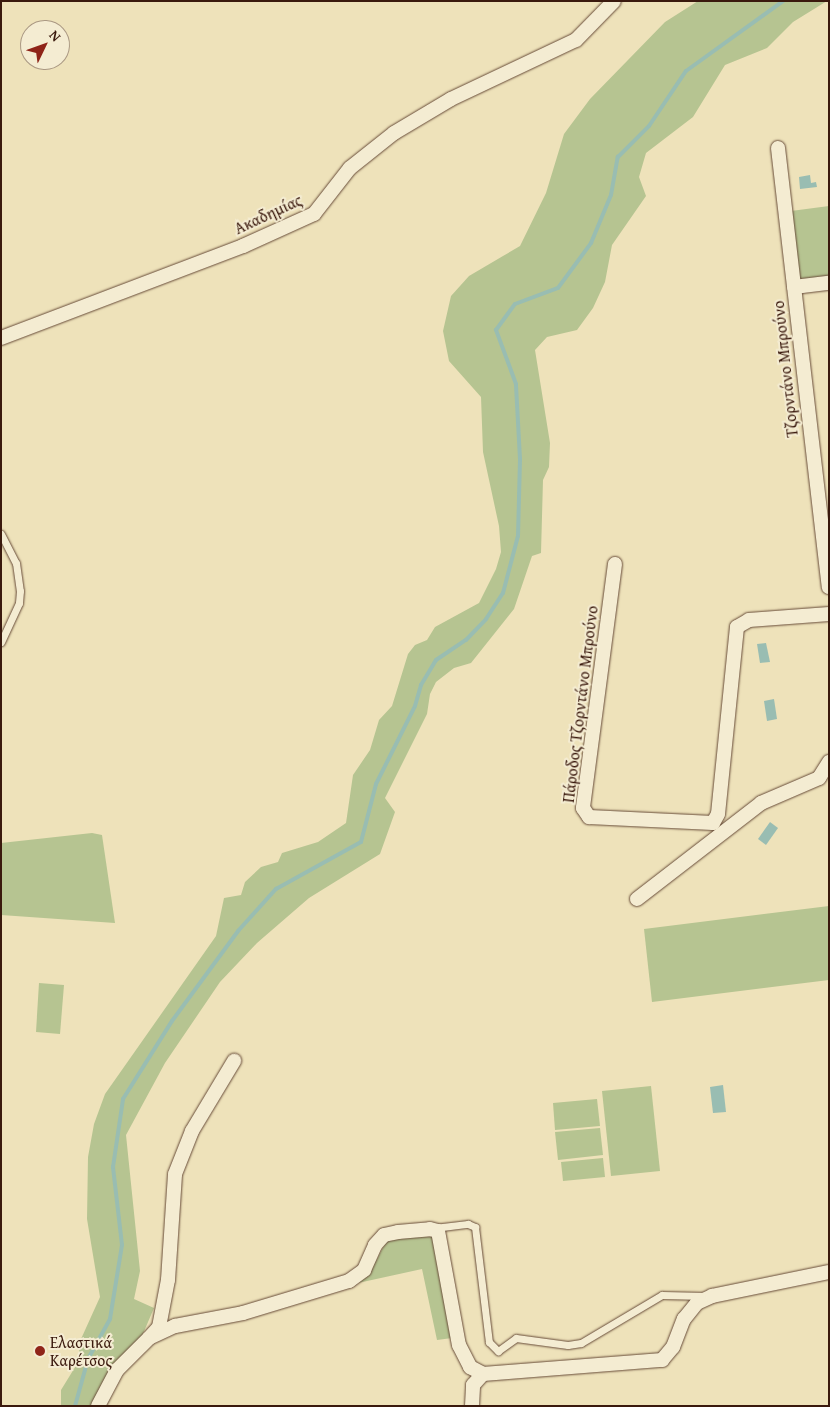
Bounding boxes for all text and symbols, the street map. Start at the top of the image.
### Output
north arrow [20,20,70,70]
text: N [45,25,66,46]
street label: Ακαδημίας [231,190,305,238]
street label: Τζορντάνο Μπρούνο [768,300,802,438]
street label: Πάροδος Τζορντάνο Μπρούνο [558,604,602,804]
place label: Ελαστικά Καρέτσος [50,1332,112,1370]
marker: Ελαστικά Καρέτσος [34,1345,46,1357]

